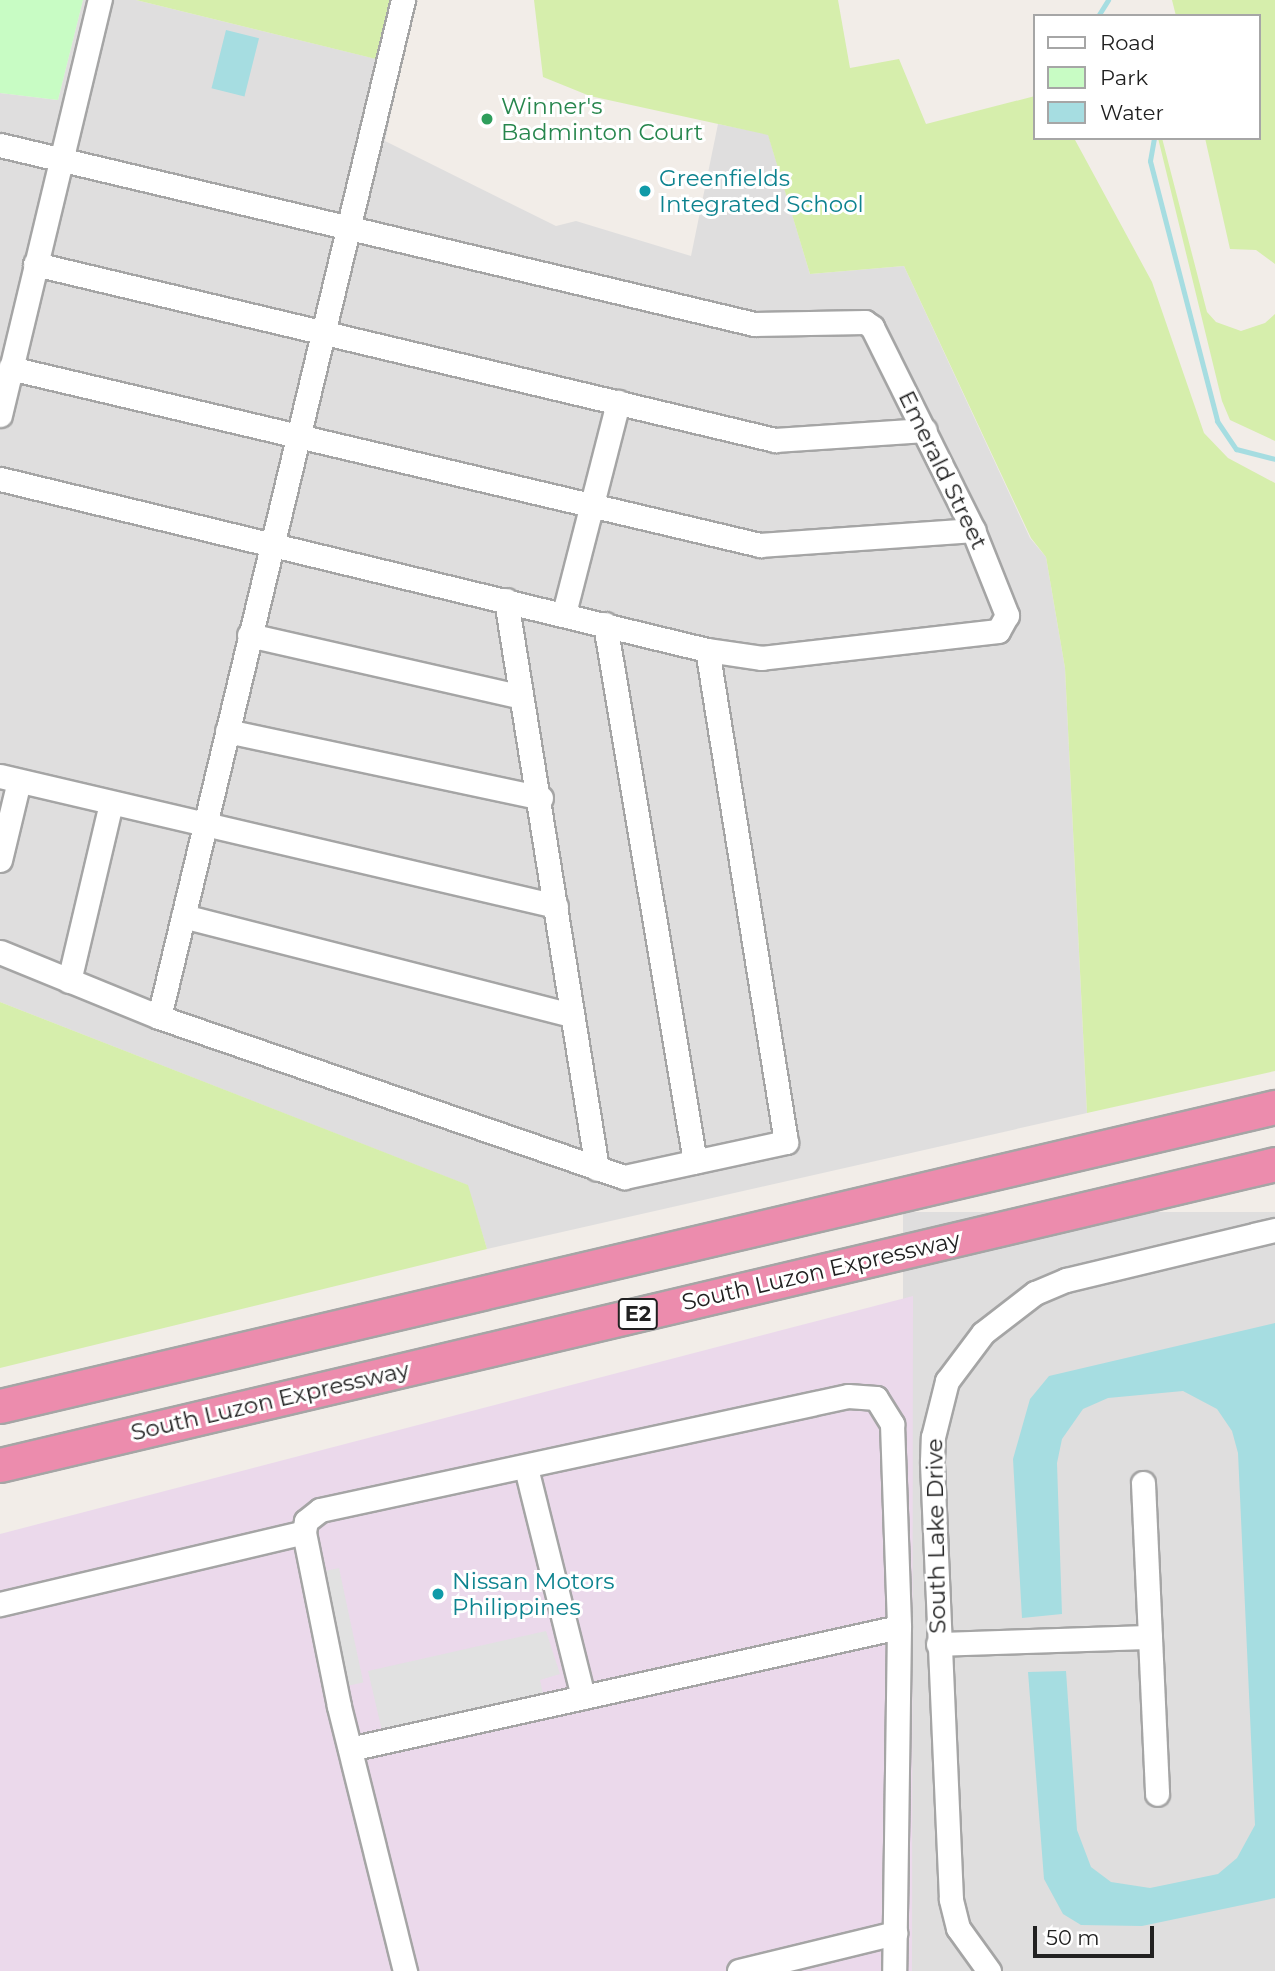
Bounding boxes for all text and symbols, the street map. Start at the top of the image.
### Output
legend [1034,14,1261,140]
text: Road [1100,30,1155,55]
text: Park [1100,65,1148,90]
place label: Winner's Badminton Court [501,92,703,146]
text: Water [1100,100,1164,125]
marker: Winner's Badminton Court [479,111,495,127]
place label: Greenfields Integrated School [659,164,864,218]
marker: Greenfields Integrated School [637,183,653,199]
street label: Emerald Street [893,386,993,554]
street label: South Luzon Expressway [679,1226,963,1316]
road number: E2 [617,1296,659,1332]
street label: South Luzon Expressway [128,1356,412,1446]
street label: South Lake Drive [920,1438,952,1634]
place label: Nissan Motors Philippines [452,1567,615,1621]
marker: Nissan Motors Philippines [430,1586,446,1602]
scale bar [1037,1912,1158,1956]
text: 50 m [1046,1925,1100,1950]

